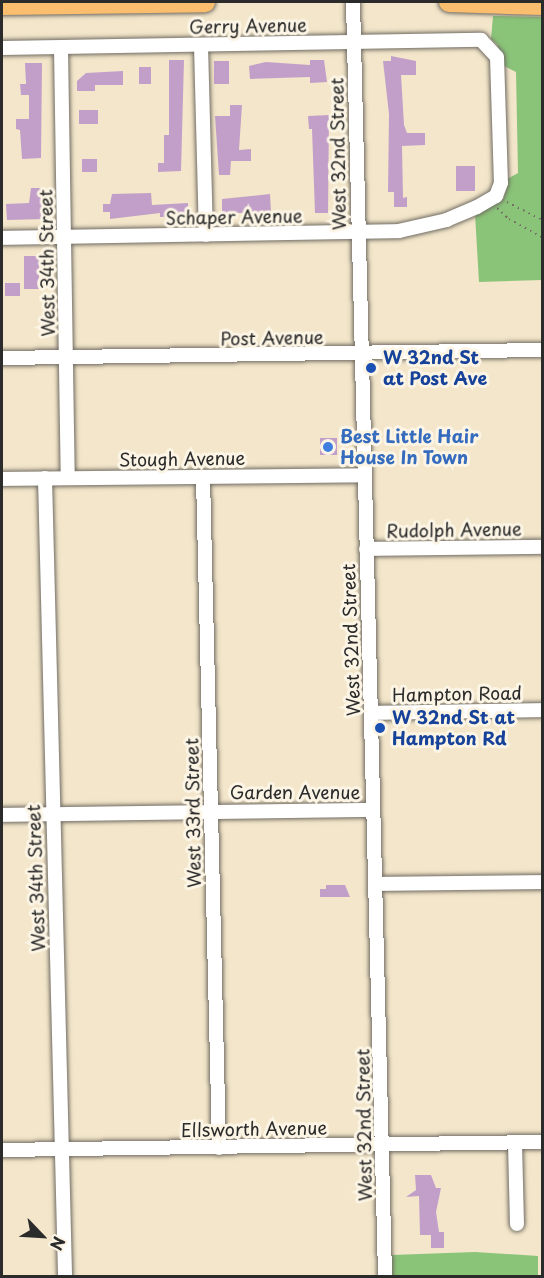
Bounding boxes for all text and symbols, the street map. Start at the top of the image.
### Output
street label: Gerry Avenue [189,14,307,38]
street label: West 32nd Street [326,77,350,231]
street label: West 34th Street [35,188,59,338]
street label: Schaper Avenue [165,205,303,229]
street label: Post Avenue [220,326,324,350]
place label: W 32nd St at Post Ave [383,347,487,389]
marker: W 32nd St at Post Ave [364,361,378,375]
place label: Best Little Hair House In Town [340,426,481,468]
marker: Best Little Hair House In Town [321,440,335,454]
street label: Stough Avenue [118,447,246,471]
street label: Rudolph Avenue [386,518,522,542]
street label: West 32nd Street [338,563,364,717]
street label: Hampton Road [392,682,522,706]
place label: W 32nd St at Hampton Rd [392,707,515,750]
marker: W 32nd St at Hampton Rd [373,721,387,735]
street label: West 33rd Street [181,738,205,888]
street label: Garden Avenue [229,781,361,803]
street label: West 34th Street [23,803,49,953]
street label: West 32nd Street [352,1048,376,1202]
street label: Ellsworth Avenue [180,1117,328,1141]
north arrow [12,1206,72,1266]
text: N [45,1233,72,1254]

